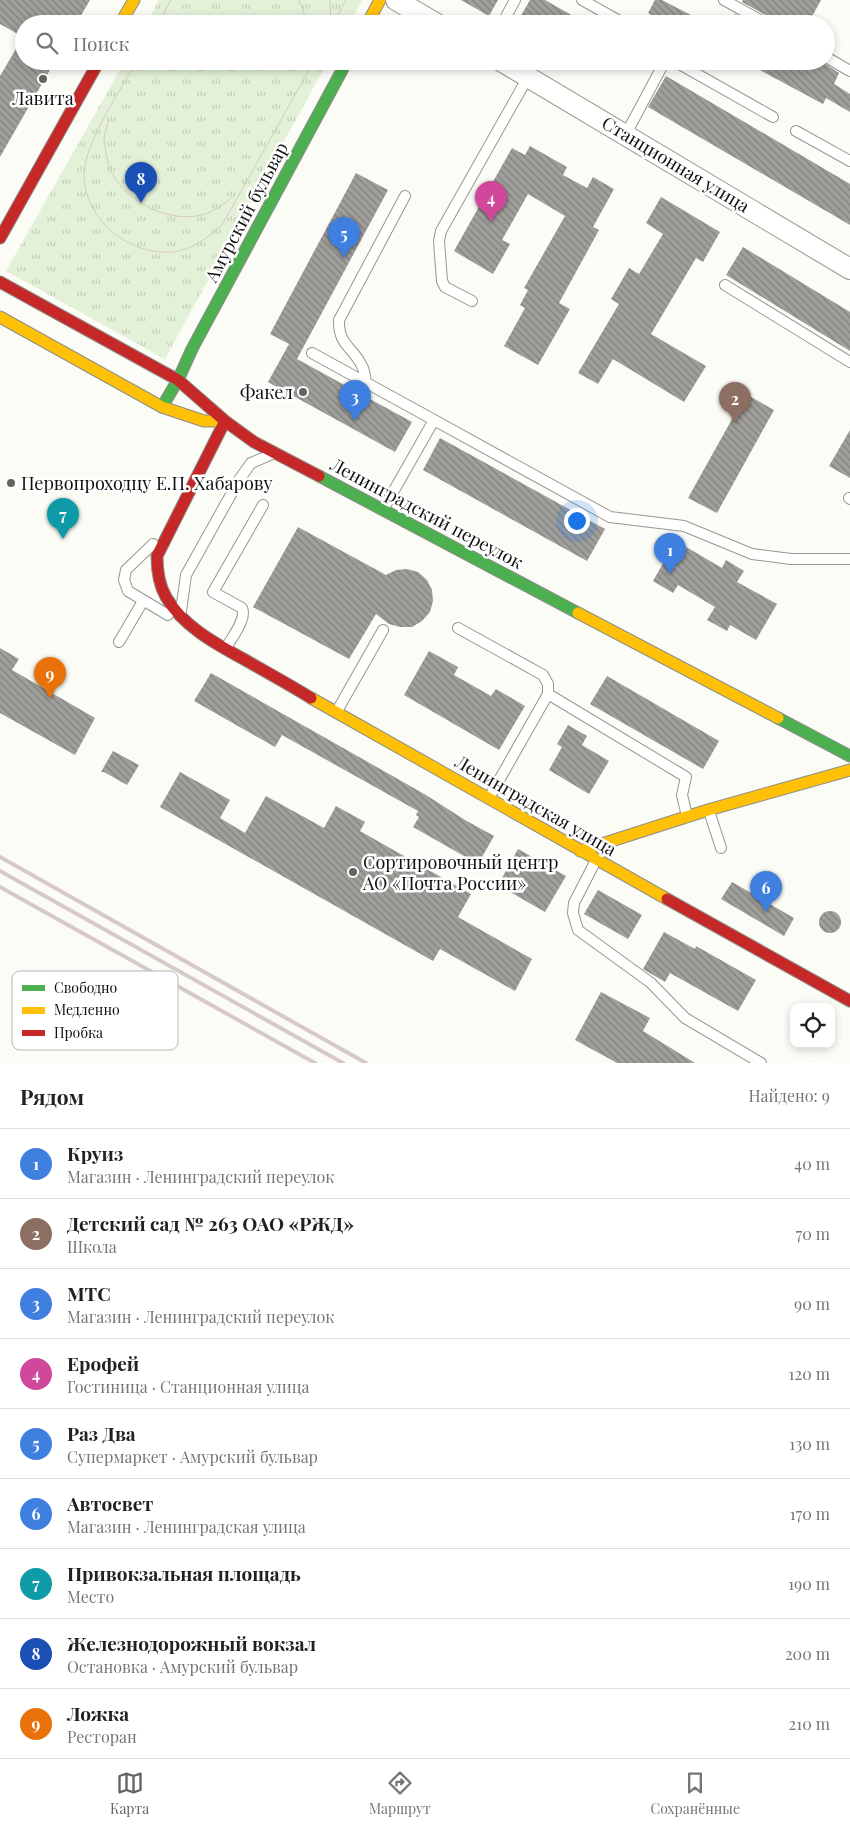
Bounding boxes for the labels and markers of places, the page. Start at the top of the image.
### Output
marker: Лавита [37,73,49,85]
place label: Лавита [11,86,74,110]
pin: 8 [125,162,157,203]
pin: 4 [475,181,507,222]
pin: 5 [328,217,360,258]
place label: Факел [240,380,293,404]
pin: 3 [339,380,371,421]
pin: 2 [719,382,751,423]
marker: Факел [297,386,309,398]
place label: Первопроходцу Е.П. Хабарову [21,471,273,495]
marker: Первопроходцу Е.П. Хабарову [5,477,17,489]
pin: 7 [47,498,79,539]
pin: 1 [654,533,686,574]
pin: 9 [34,657,66,698]
place label: Сортировочный центр АО «Почта России» [362,850,558,895]
marker: Сортировочный центр АО «Почта России» [347,866,359,878]
pin: 6 [750,871,782,912]

